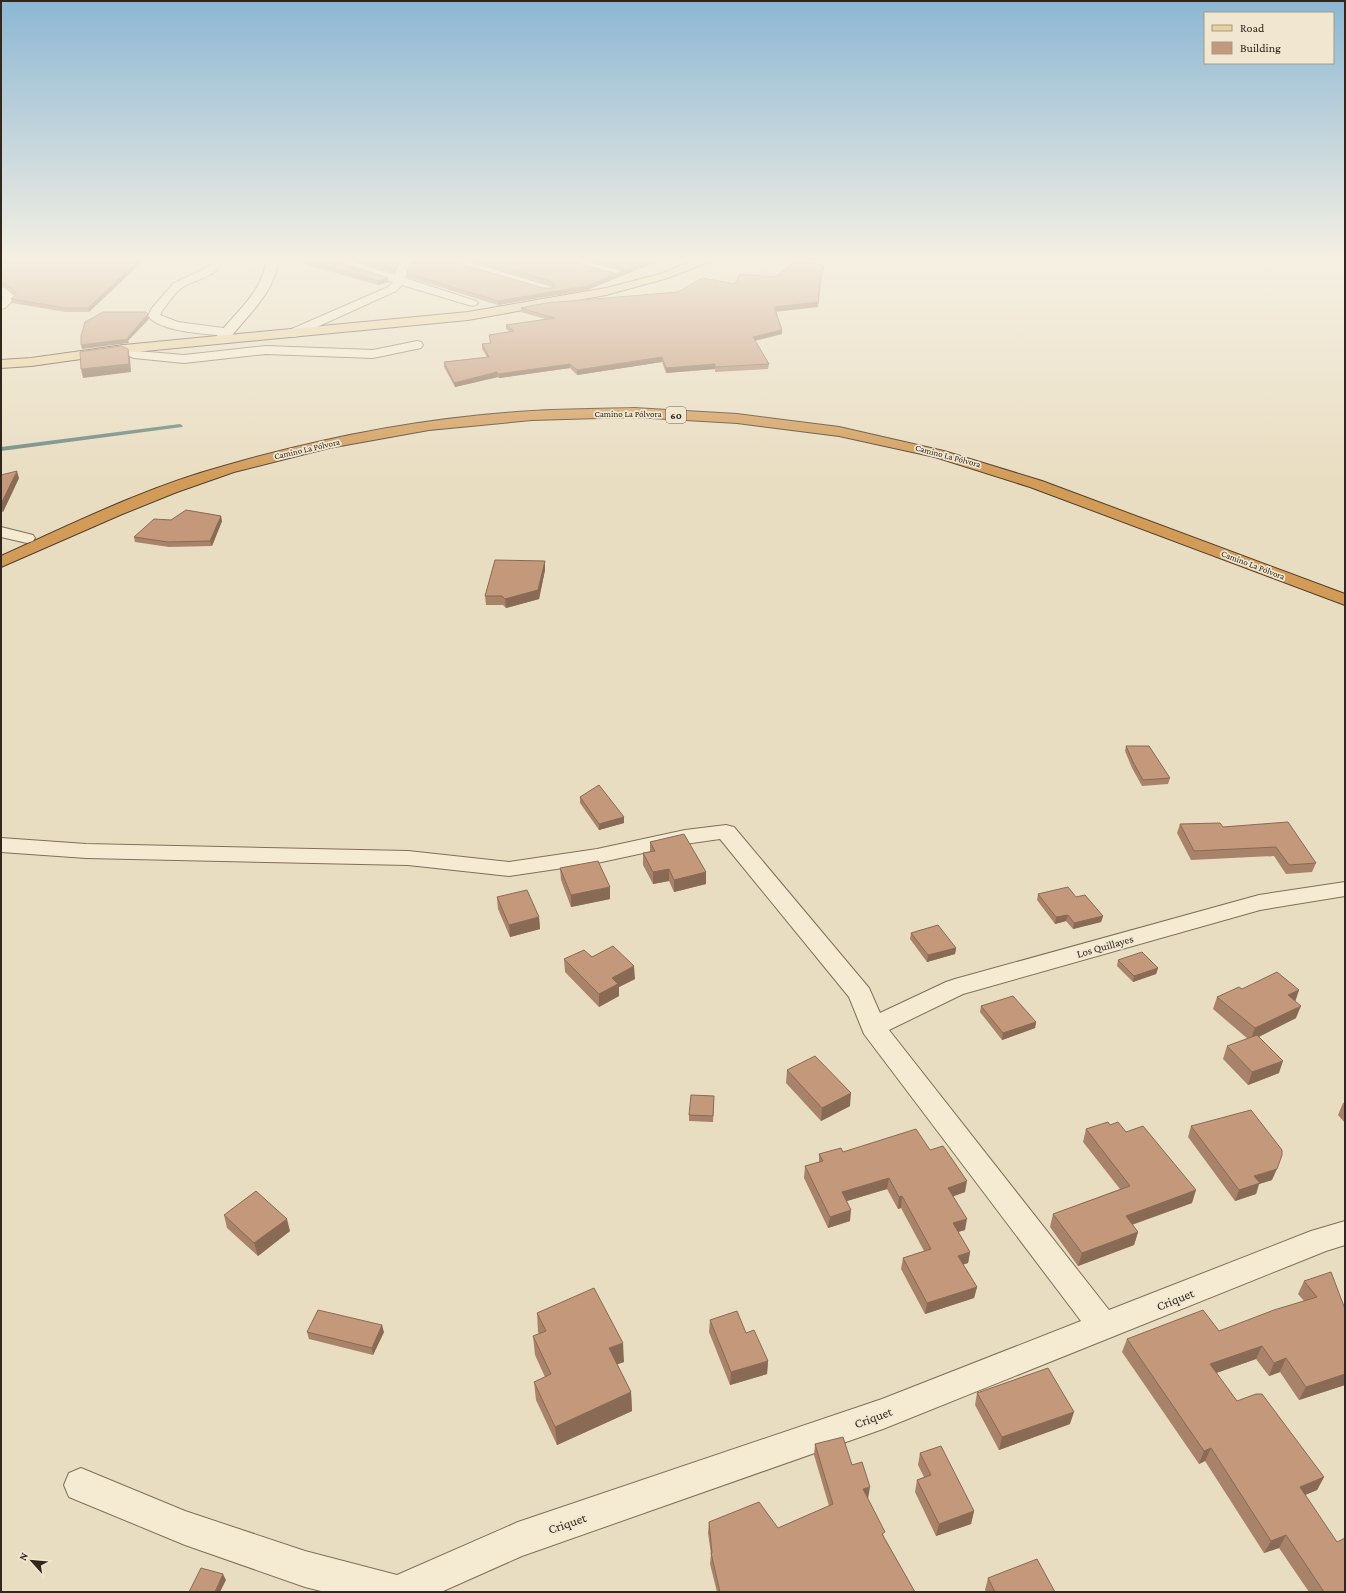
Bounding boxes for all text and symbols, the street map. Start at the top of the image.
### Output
legend [1204,12,1334,64]
text: Road [1240,21,1265,35]
text: Building [1240,41,1281,55]
road number: 60 [666,407,686,423]
street label: Camino La Pólvora [594,409,662,419]
street label: Camino La Pólvora [273,437,341,461]
street label: Camino La Pólvora [914,442,982,470]
street label: Camino La Pólvora [1220,548,1286,582]
street label: Los Quillayes [1075,932,1135,961]
street label: Criquet [1154,1285,1197,1314]
street label: Criquet [852,1403,895,1431]
street label: Criquet [546,1510,589,1537]
north arrow [12,1541,52,1581]
text: N [16,1550,30,1563]

